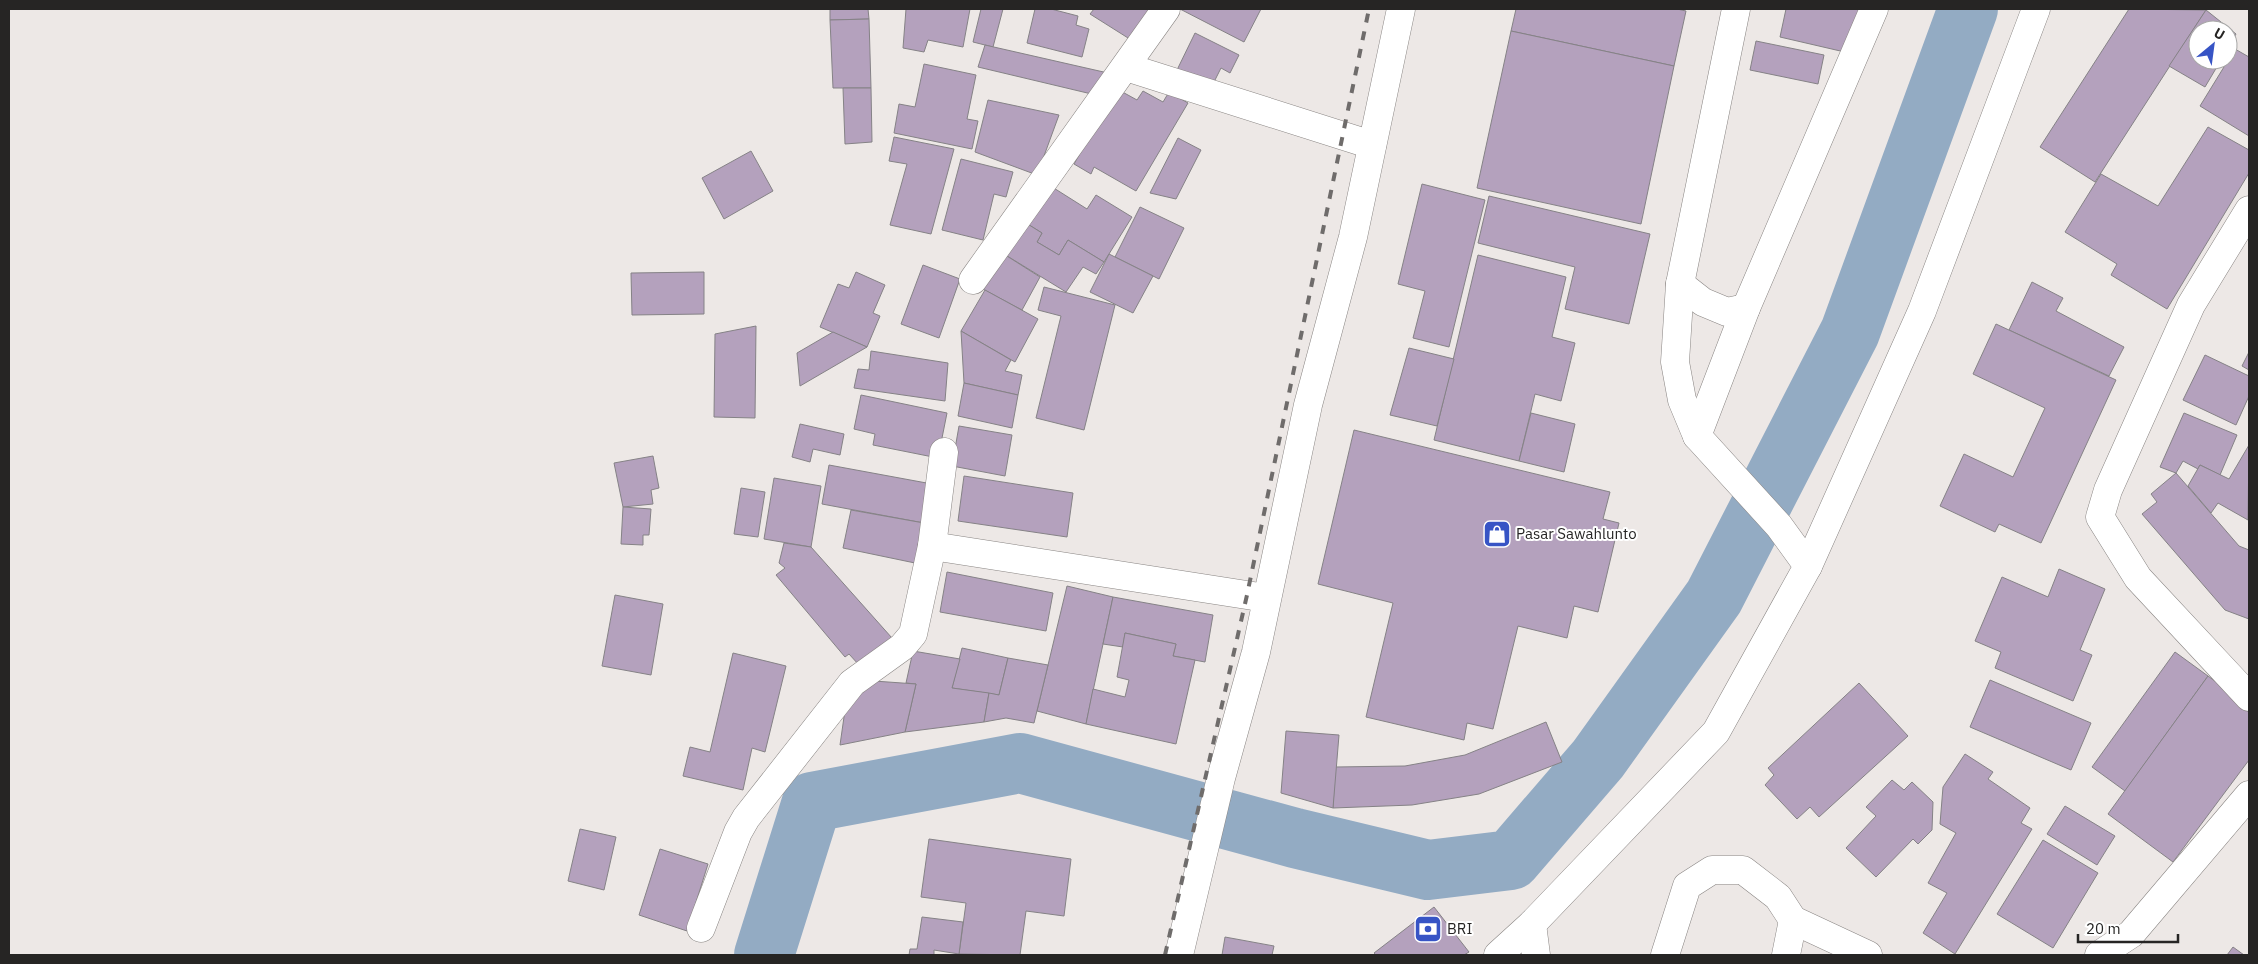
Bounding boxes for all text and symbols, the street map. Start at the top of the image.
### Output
north arrow [2188,20,2238,70]
text: U [2211,23,2228,44]
shop icon: Pasar Sawahlunto [1482,519,1512,549]
place label: Pasar Sawahlunto [1516,524,1637,543]
scale bar [2078,912,2178,944]
bank icon: BRI [1413,914,1443,944]
place label: BRI [1447,919,1472,938]
text: 20 m [2086,919,2121,938]

